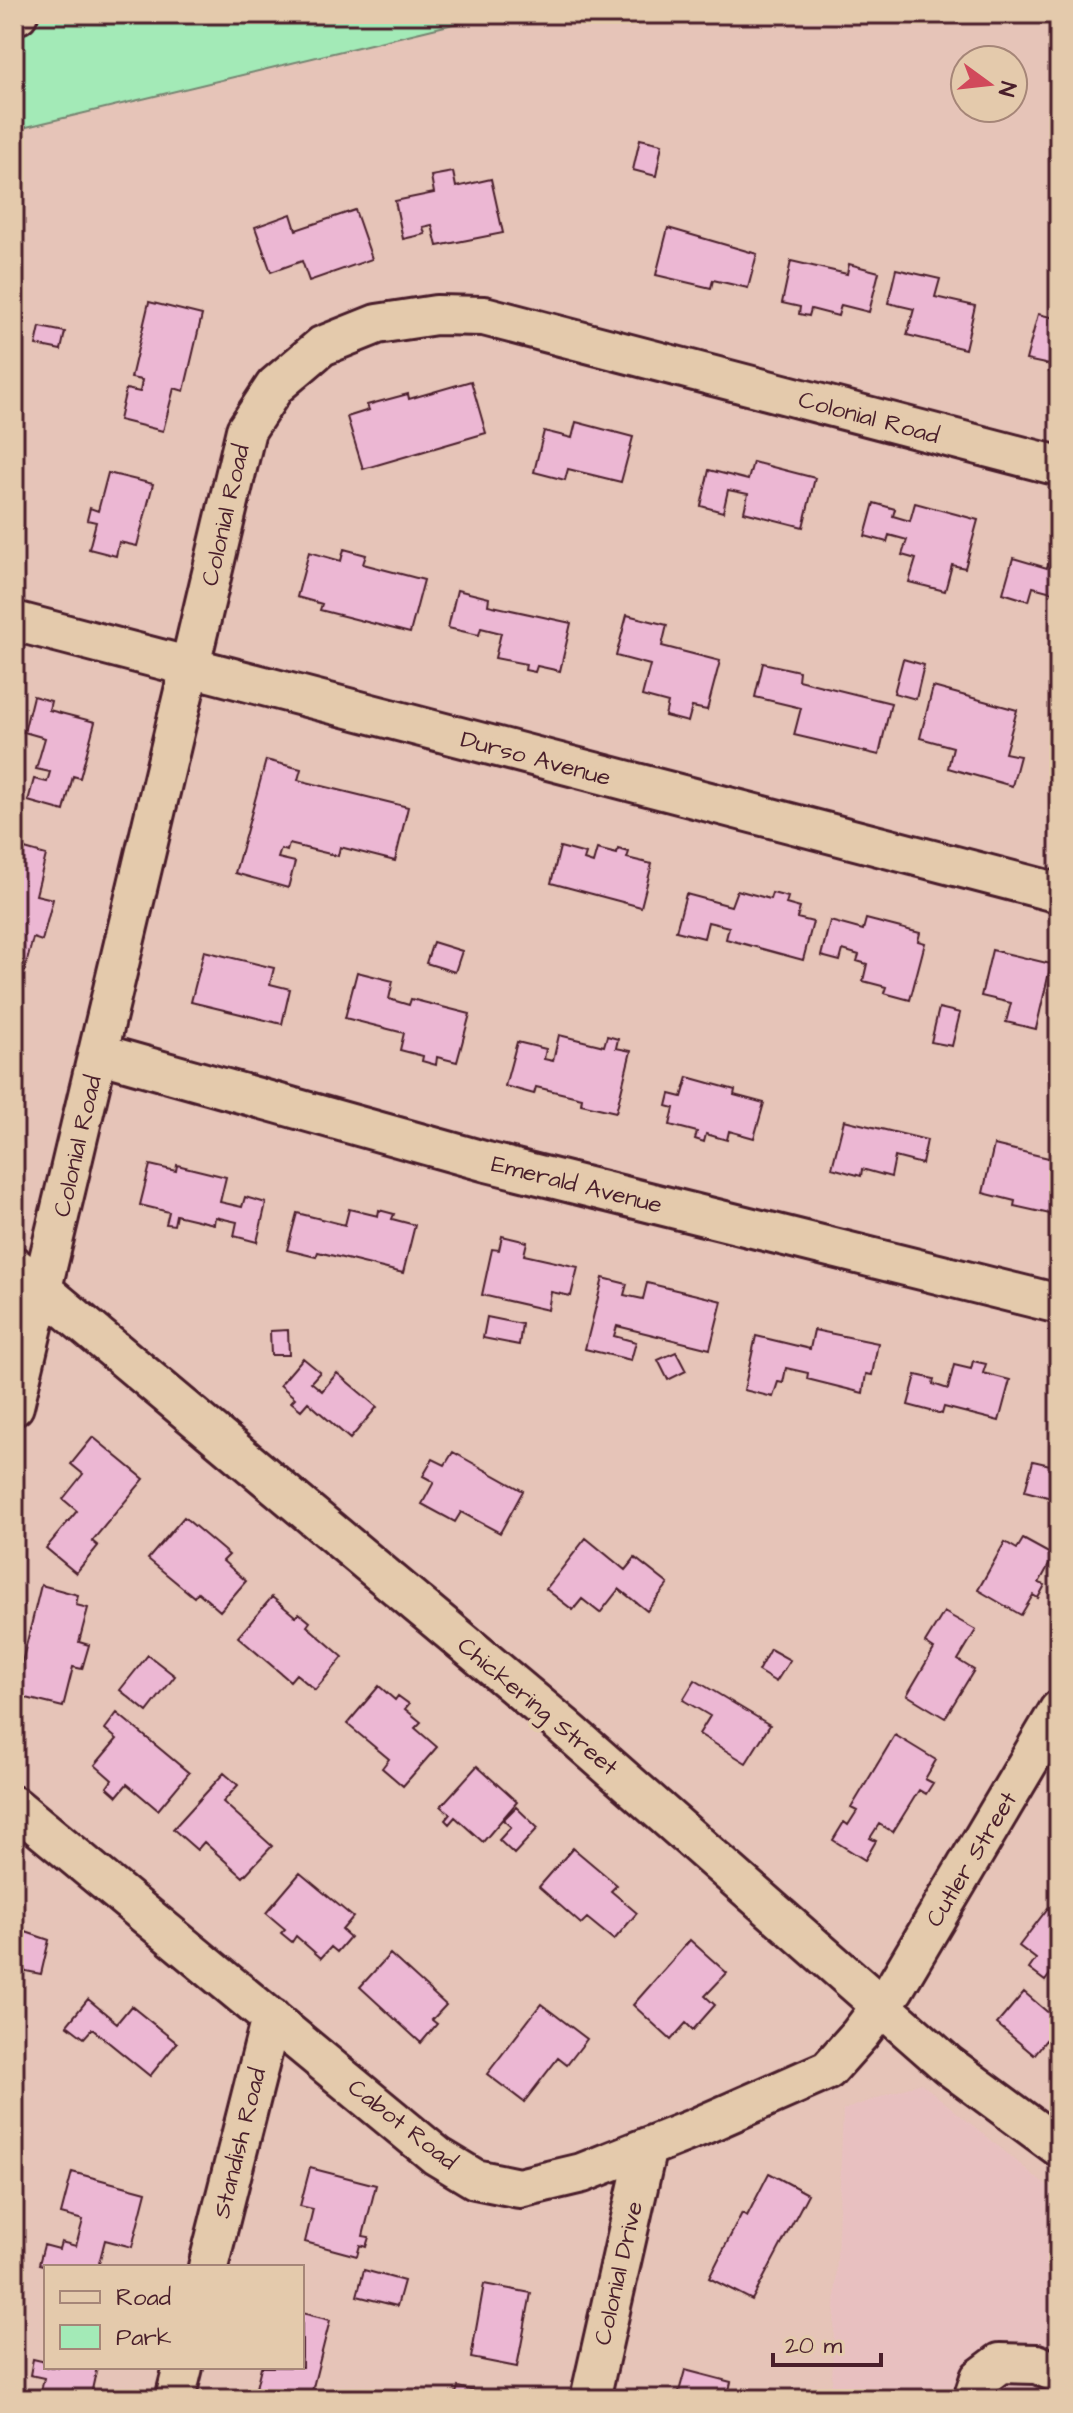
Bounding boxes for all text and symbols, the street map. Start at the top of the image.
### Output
north arrow [949,44,1029,124]
text: N [990,78,1024,100]
street label: Colonial Road [795,383,943,453]
street label: Colonial Road [193,441,259,589]
street label: Durso Avenue [457,723,615,795]
street label: Colonial Road [45,1072,111,1220]
street label: Emerald Avenue [488,1147,666,1223]
street label: Chickering Street [449,1629,625,1785]
street label: Cutler Street [918,1785,1026,1934]
street label: Standish Road [205,2064,275,2222]
street label: Cabot Road [340,2071,464,2178]
street label: Colonial Drive [586,2198,652,2349]
legend [44,2265,304,2369]
text: Road [116,2281,171,2315]
scale bar [773,2317,881,2367]
text: Park [116,2321,172,2355]
text: 20 m [785,2329,842,2363]

